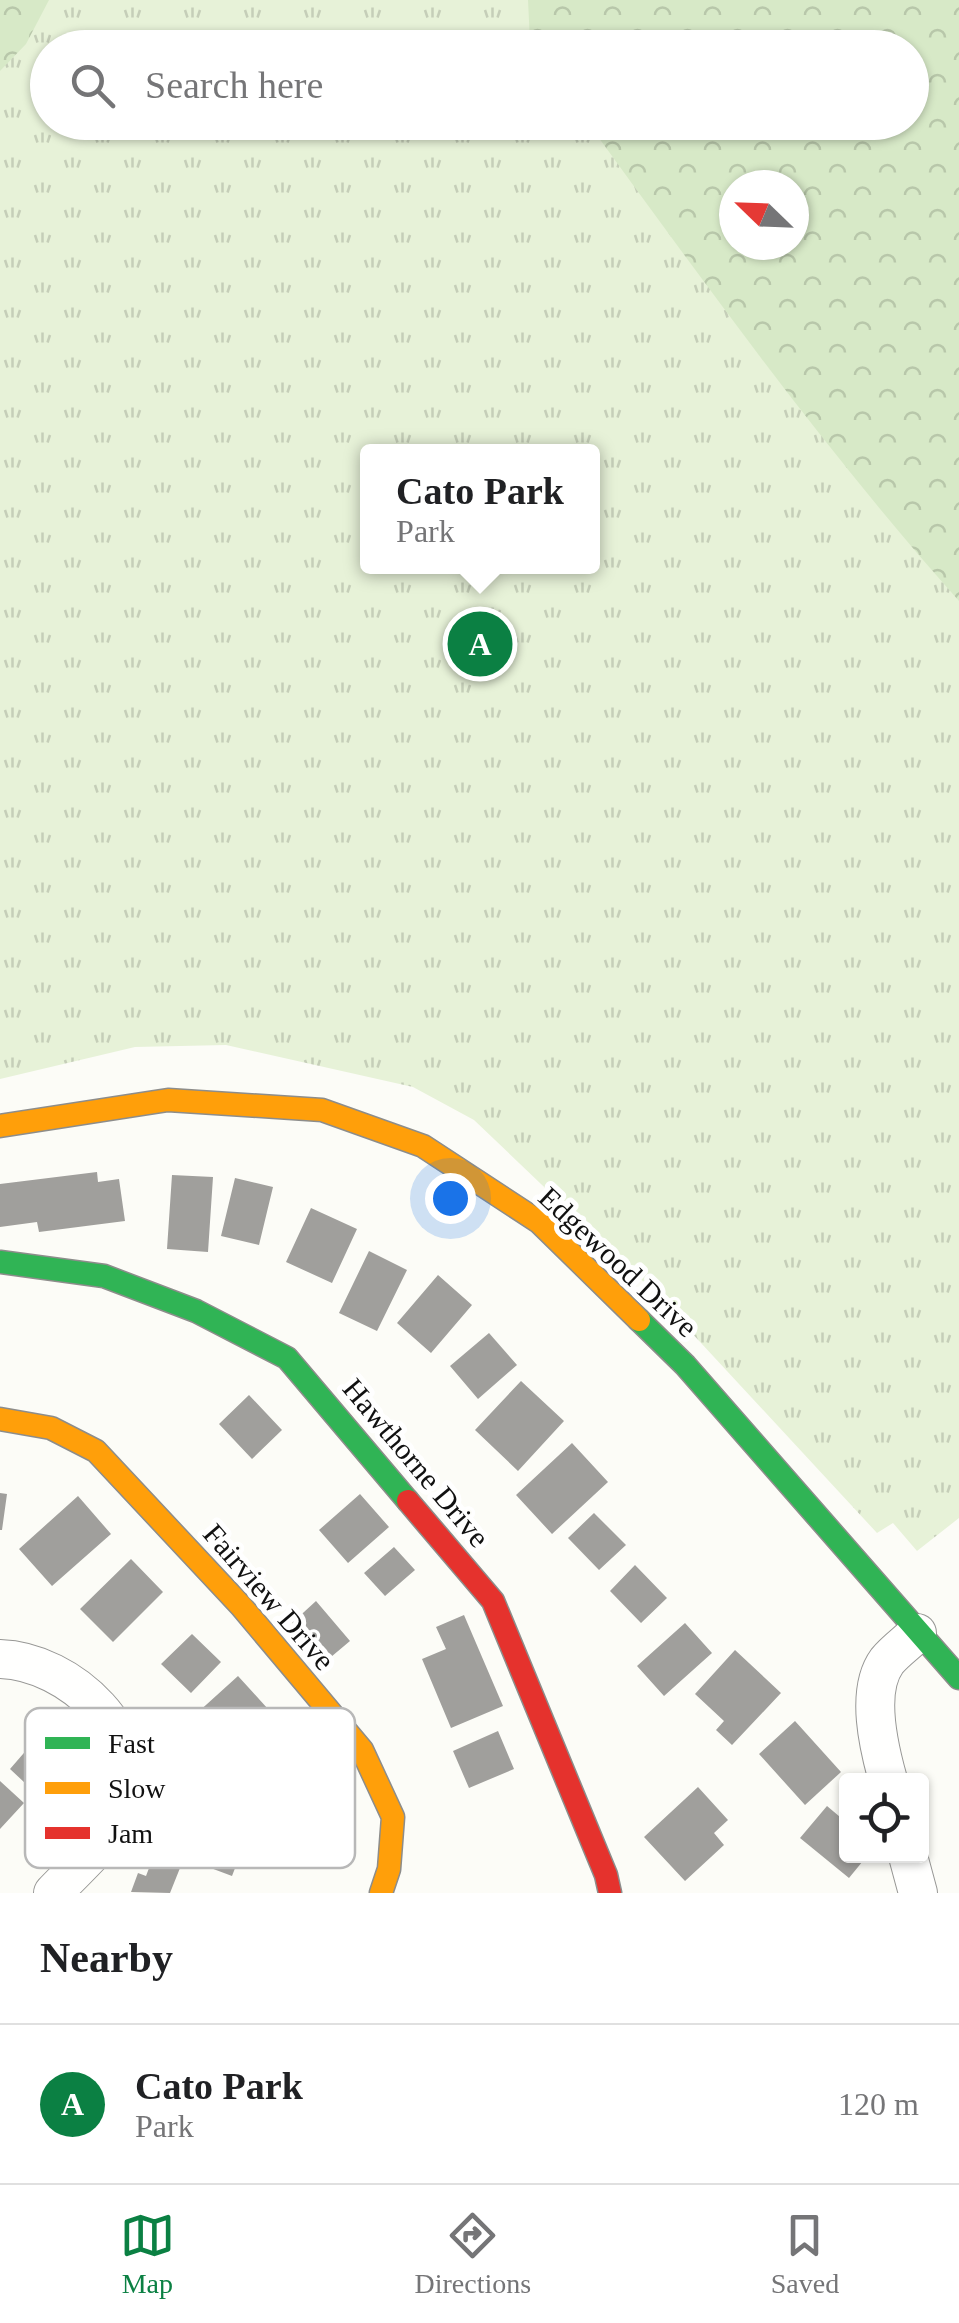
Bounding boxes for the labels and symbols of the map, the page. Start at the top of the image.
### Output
north arrow [719,170,809,260]
pin: A [448,606,512,682]
your location [425,1173,476,1224]
street label: Edgewood Drive [532,1180,704,1343]
street label: Hawthorne Drive [337,1372,496,1553]
street label: Fairview Drive [197,1517,342,1676]
legend [25,1708,355,1868]
text: Fast [108,1728,155,1759]
text: Slow [108,1773,166,1804]
text: Jam [108,1818,153,1849]

